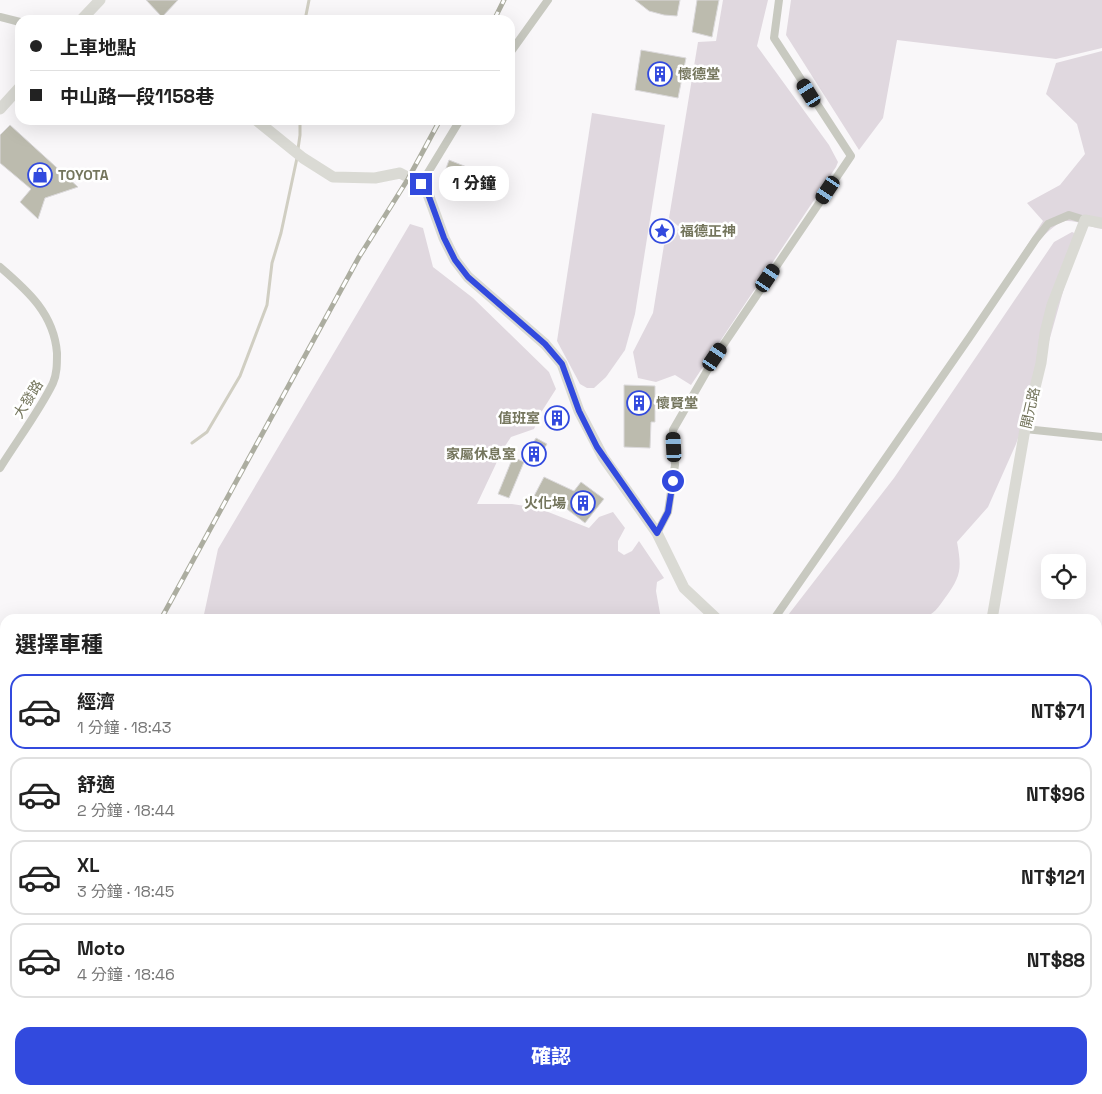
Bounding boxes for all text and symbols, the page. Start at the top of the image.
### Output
text: 上車地點 [60,35,136,60]
building icon: 懷德堂 [647,61,673,87]
place label: 懷德堂 [678,65,720,83]
car [794,76,823,110]
text: 中山路一段1158巷 [60,84,214,109]
shop icon: TOYOTA [27,162,53,188]
place label: TOYOTA [58,166,109,184]
callout: 1 分鐘 [438,166,508,202]
route end [410,173,432,195]
text: 1 分鐘 [452,173,496,194]
car [813,173,842,207]
place icon: 福德正神 [649,218,675,244]
place label: 福德正神 [680,222,736,240]
car [753,261,782,295]
car [700,340,729,374]
street label: 大發路 [9,376,47,422]
street label: 開元路 [1017,386,1043,430]
building icon: 懷賢堂 [626,390,652,416]
place label: 懷賢堂 [656,394,698,412]
building icon: 值班室 [544,405,570,431]
place label: 值班室 [498,409,540,427]
car [665,432,682,462]
building icon: 家屬休息室 [521,441,547,467]
place label: 家屬休息室 [446,445,516,463]
route start [662,470,684,492]
building icon: 火化場 [570,490,596,516]
place label: 火化場 [524,494,566,512]
map controls [1041,554,1086,599]
button: locate [1041,554,1086,599]
text: 選擇車種 [15,630,103,658]
icon: car [17,689,62,734]
text: 經濟 [77,689,115,714]
text: NT$71 [1031,699,1085,724]
text: 1 分鐘 · 18:43 [77,717,171,738]
icon: car [17,772,62,817]
text: 舒適 [77,772,115,797]
text: NT$96 [1026,782,1085,807]
text: 2 分鐘 · 18:44 [77,800,175,821]
text: XL [77,853,100,878]
icon: car [17,855,62,900]
text: NT$121 [1021,865,1085,890]
text: 3 分鐘 · 18:45 [77,881,174,902]
text: Moto [77,936,125,961]
icon: car [17,938,62,983]
text: NT$88 [1027,948,1085,973]
text: 4 分鐘 · 18:46 [77,964,175,985]
button: 確認 [15,1027,1087,1085]

